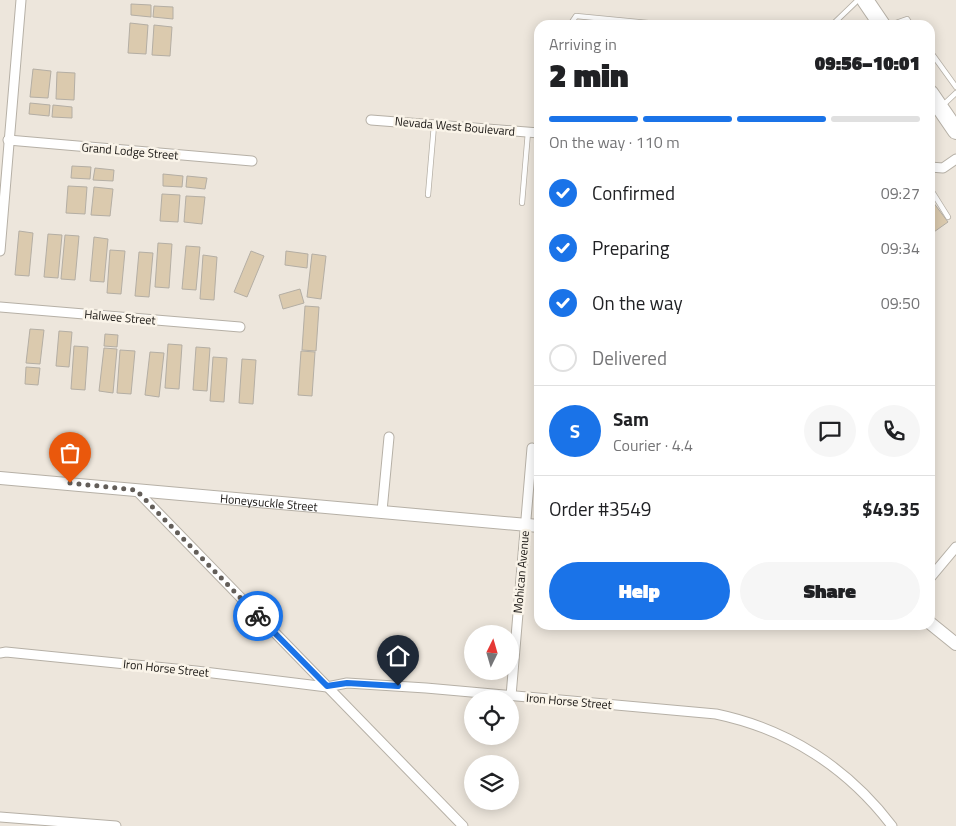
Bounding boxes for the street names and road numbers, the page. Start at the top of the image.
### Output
street label: Nevada West Boulevard [394,111,516,141]
street label: Grand Lodge Street [81,137,180,165]
street label: Halwee Street [83,304,157,330]
street label: Honeysuckle Street [219,488,319,516]
street label: Mohican Avenue [508,530,534,614]
street label: Iron Horse Street [122,654,211,682]
street label: Iron Horse Street [525,688,614,714]

